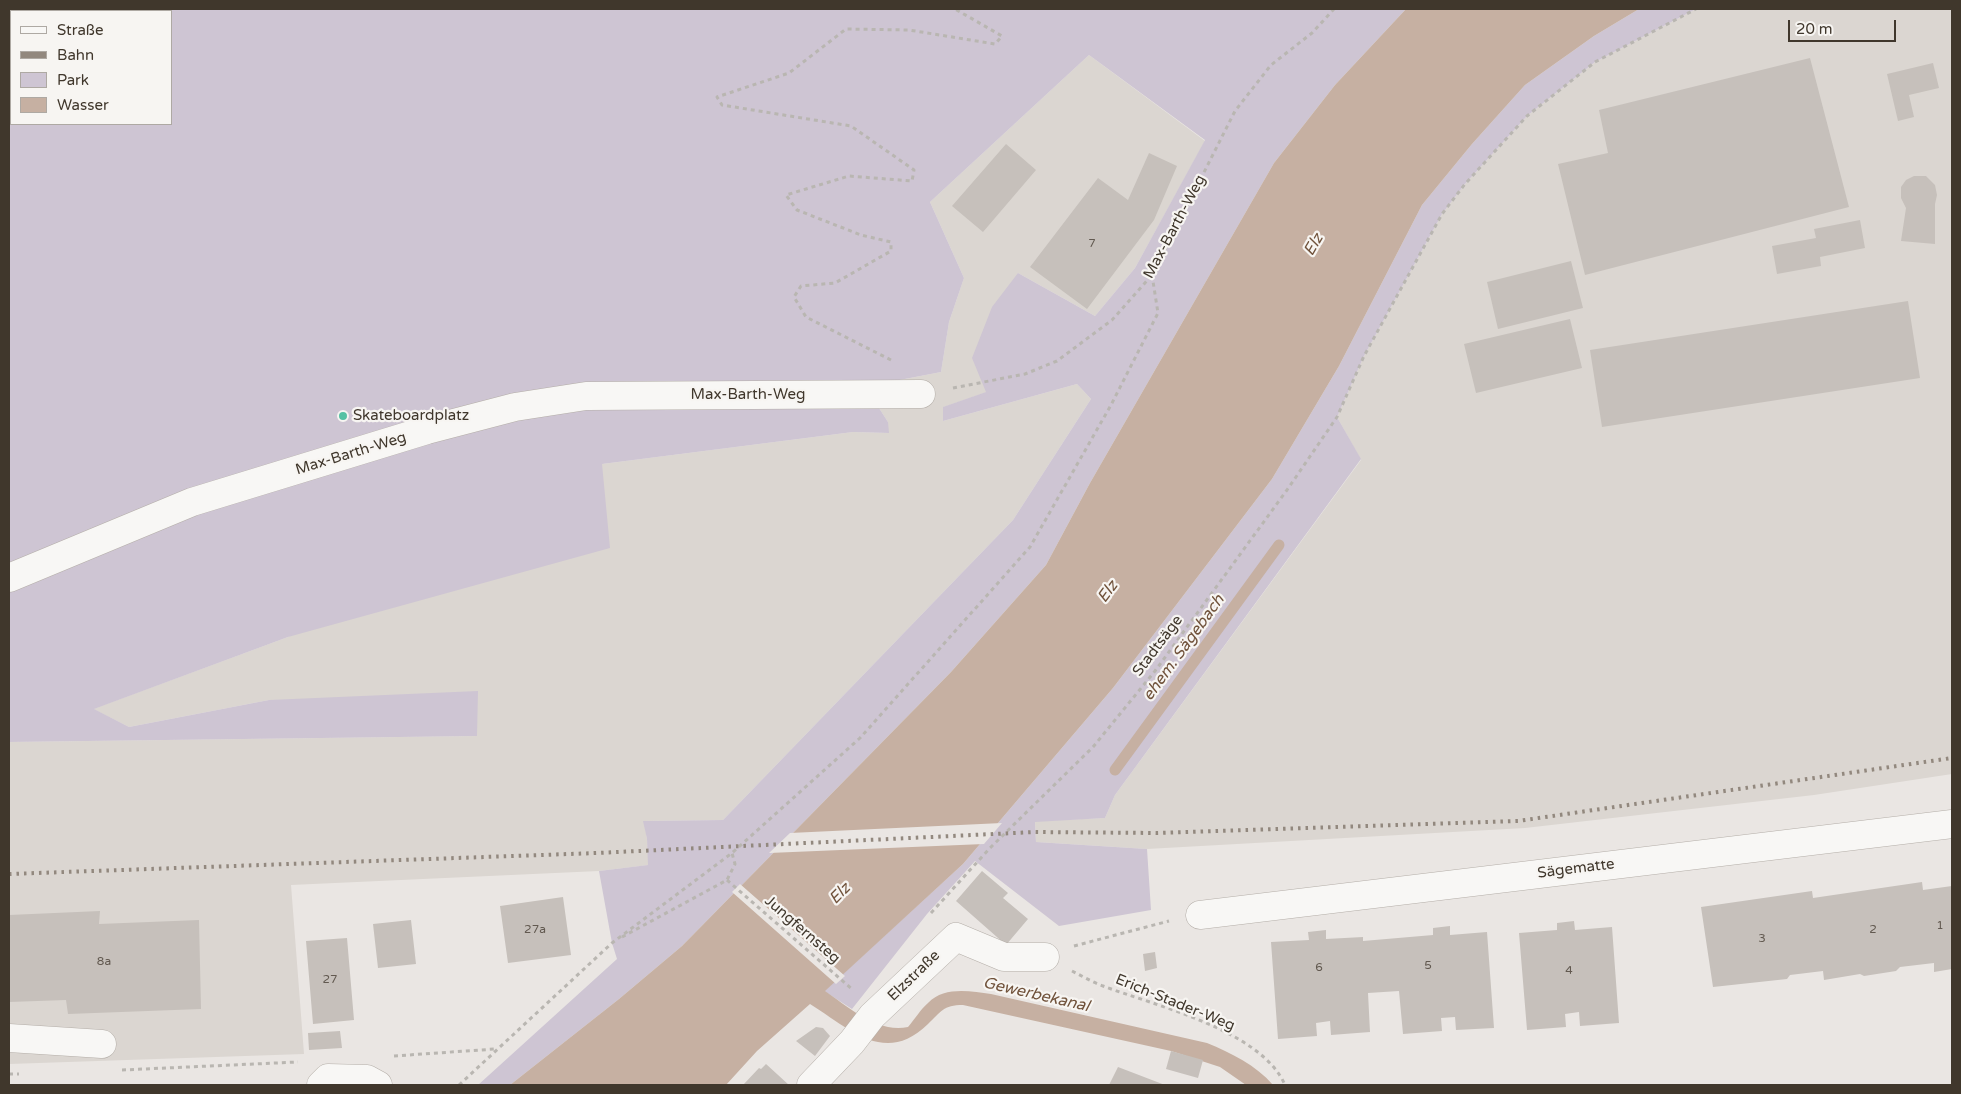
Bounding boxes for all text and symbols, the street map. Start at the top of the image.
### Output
legend [10,10,172,125]
scale bar [1791,10,1898,42]
text: 20 m [1796,20,1833,38]
text: Straße [57,21,103,39]
text: Bahn [57,46,94,64]
text: Park [57,71,89,89]
text: Wasser [57,96,109,114]
street label: Max-Barth-Weg [1140,172,1210,282]
water label: Elz [1300,231,1328,259]
house number: 7 [1088,237,1096,251]
street label: Max-Barth-Weg [691,386,805,404]
place label: Skateboardplatz [353,407,469,425]
marker: Skateboardplatz [337,410,349,422]
street label: Max-Barth-Weg [293,429,409,479]
water label: Elz [1094,577,1122,607]
water label: ehem. Sägebach [1139,591,1229,705]
street label: Stadtsäge [1129,612,1187,680]
street label: Sägematte [1536,855,1616,883]
water label: Elz [825,879,855,909]
street label: Jungfernsteg [761,892,843,968]
house number: 1 [1936,919,1944,933]
house number: 27a [524,923,546,937]
house number: 2 [1869,923,1877,937]
house number: 3 [1758,932,1766,946]
street label: Elzstraße [884,947,944,1005]
house number: 8a [97,955,111,969]
house number: 5 [1424,959,1432,973]
house number: 6 [1315,961,1323,975]
house number: 4 [1565,964,1573,978]
street label: Erich-Stader-Weg [1113,971,1237,1035]
house number: 27 [322,973,338,987]
water label: Gewerbekanal [981,973,1091,1017]

